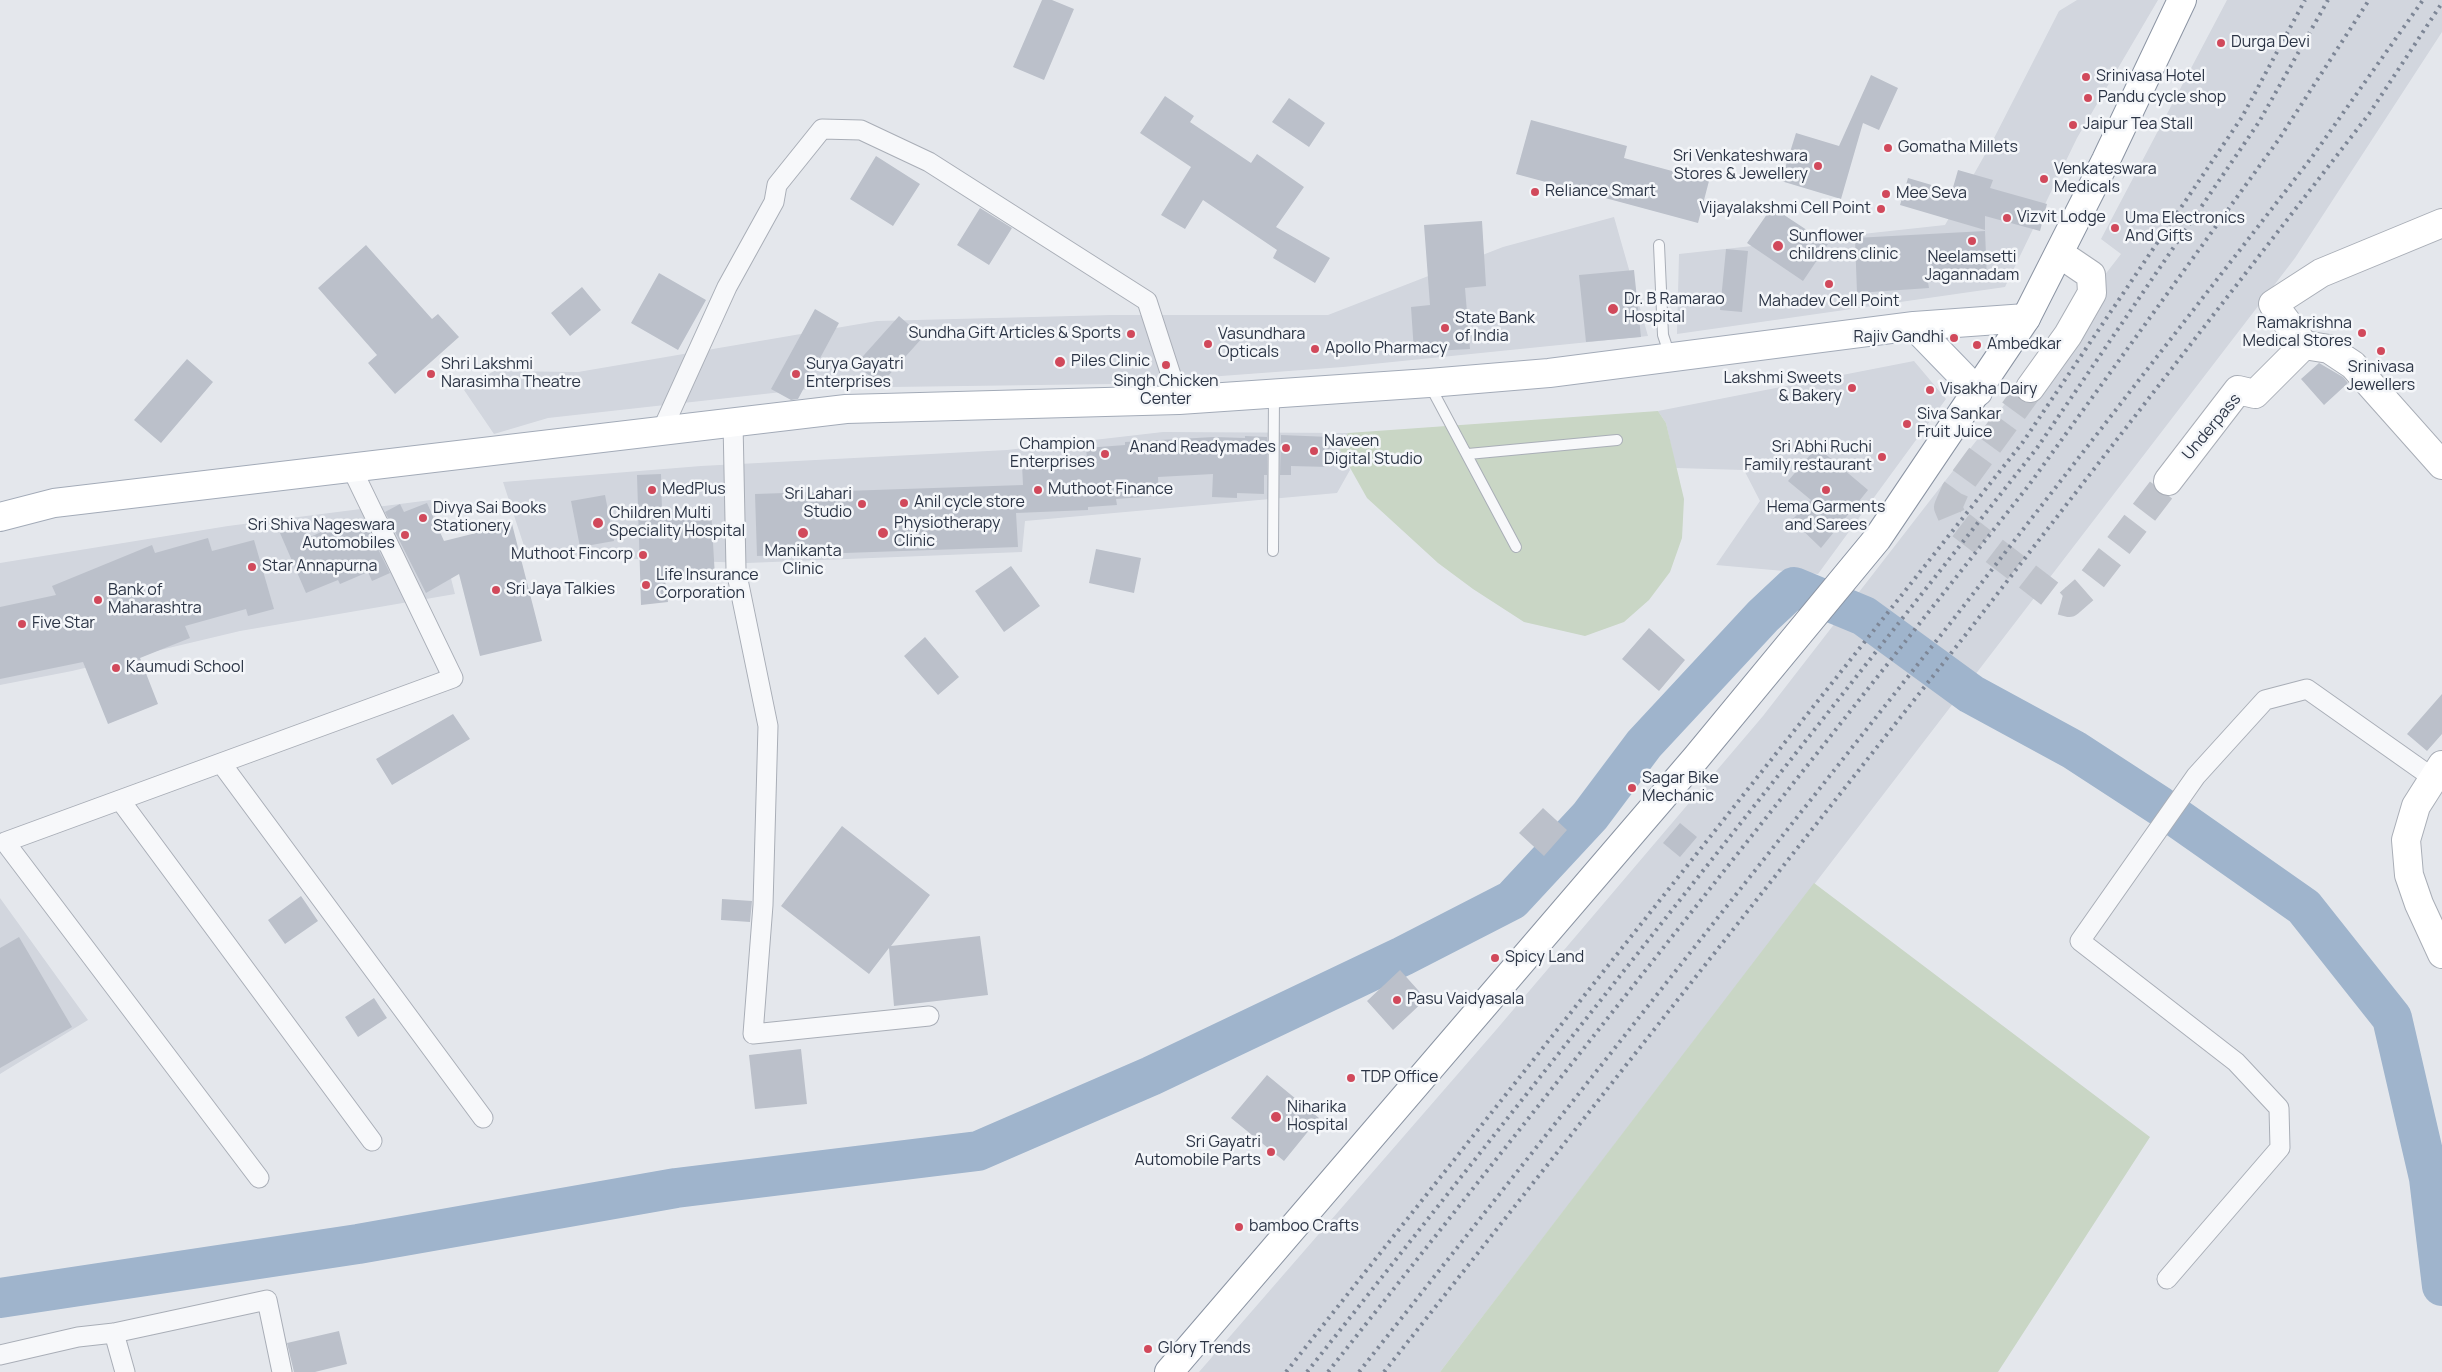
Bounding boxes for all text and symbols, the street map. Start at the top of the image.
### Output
place label: Durga Devi [2231,33,2310,53]
marker: Durga Devi [2215,37,2227,49]
place label: Srinivasa Hotel [2096,67,2205,87]
marker: Srinivasa Hotel [2080,71,2092,83]
place label: Pandu cycle shop [2098,88,2226,108]
marker: Pandu cycle shop [2082,92,2094,104]
place label: Jaipur Tea Stall [2083,115,2193,135]
marker: Jaipur Tea Stall [2067,119,2079,131]
place label: Gomatha Millets [1898,138,2018,158]
marker: Gomatha Millets [1882,142,1894,154]
place label: Sri Venkateshwara Stores & Jewellery [1673,147,1808,185]
marker: Sri Venkateshwara Stores & Jewellery [1812,160,1824,172]
place label: Venkateswara Medicals [2054,160,2157,198]
marker: Venkateswara Medicals [2038,173,2050,185]
place label: Reliance Smart [1545,182,1656,202]
place label: Mee Seva [1896,184,1967,204]
marker: Reliance Smart [1529,186,1541,198]
marker: Mee Seva [1880,188,1892,200]
place label: Vijayalakshmi Cell Point [1700,199,1871,219]
marker: Vijayalakshmi Cell Point [1875,203,1887,215]
place label: Vizvit Lodge [2017,208,2106,228]
place label: Uma Electronics And Gifts [2125,209,2245,247]
marker: Vizvit Lodge [2001,212,2013,224]
marker: Uma Electronics And Gifts [2109,222,2121,234]
place label: Sunflower childrens clinic [1789,227,1898,265]
marker: Neelamsetti Jagannadam [1966,235,1978,247]
marker: Sunflower childrens clinic [1771,239,1785,253]
place label: Neelamsetti Jagannadam [1925,248,2019,286]
marker: Mahadev Cell Point [1823,278,1835,290]
place label: Dr. B Ramarao Hospital [1624,290,1725,328]
place label: Mahadev Cell Point [1759,292,1899,312]
marker: Dr. B Ramarao Hospital [1606,302,1620,316]
place label: State Bank of India [1455,309,1535,347]
place label: Ramakrishna Medical Stores [2243,314,2352,352]
marker: State Bank of India [1439,322,1451,334]
place label: Sundha Gift Articles & Sports [908,324,1121,344]
place label: Vasundhara Opticals [1218,325,1305,363]
marker: Ramakrishna Medical Stores [2356,327,2368,339]
marker: Sundha Gift Articles & Sports [1125,328,1137,340]
place label: Rajiv Gandhi [1854,328,1944,348]
marker: Rajiv Gandhi [1948,332,1960,344]
place label: Ambedkar [1987,335,2062,355]
marker: Vasundhara Opticals [1202,338,1214,350]
place label: Apollo Pharmacy [1325,339,1447,359]
marker: Ambedkar [1971,339,1983,351]
marker: Apollo Pharmacy [1309,343,1321,355]
marker: Srinivasa Jewellers [2375,345,2387,357]
place label: Piles Clinic [1071,352,1150,372]
place label: Shri Lakshmi Narasimha Theatre [441,355,581,393]
place label: Surya Gayatri Enterprises [806,355,904,393]
marker: Piles Clinic [1053,355,1067,369]
place label: Srinivasa Jewellers [2347,358,2415,396]
marker: Singh Chicken Center [1160,359,1172,371]
marker: Shri Lakshmi Narasimha Theatre [425,368,437,380]
marker: Surya Gayatri Enterprises [790,368,802,380]
place label: Lakshmi Sweets & Bakery [1723,369,1842,407]
place label: Singh Chicken Center [1113,372,1219,410]
place label: Visakha Dairy [1940,380,2037,400]
marker: Lakshmi Sweets & Bakery [1846,382,1858,394]
marker: Visakha Dairy [1924,384,1936,396]
street label: Underpass [2179,390,2245,464]
place label: Siva Sankar Fruit Juice [1917,405,2001,443]
marker: Siva Sankar Fruit Juice [1901,418,1913,430]
place label: Naveen Digital Studio [1324,432,1422,470]
place label: Champion Enterprises [1010,435,1095,473]
place label: Anand Readymades [1130,438,1276,458]
place label: Sri Abhi Ruchi Family restaurant [1744,438,1872,476]
marker: Anand Readymades [1280,442,1292,454]
marker: Naveen Digital Studio [1308,445,1320,457]
marker: Champion Enterprises [1099,448,1111,460]
marker: Sri Abhi Ruchi Family restaurant [1876,451,1888,463]
place label: MedPlus [662,480,726,500]
place label: Muthoot Finance [1048,480,1173,500]
marker: MedPlus [646,484,658,496]
marker: Muthoot Finance [1032,484,1044,496]
marker: Hema Garments and Sarees [1820,484,1832,496]
place label: Sri Lahari Studio [784,485,852,523]
place label: Anil cycle store [914,493,1025,513]
marker: Anil cycle store [898,497,910,509]
marker: Sri Lahari Studio [856,498,868,510]
place label: Hema Garments and Sarees [1767,498,1885,536]
place label: Divya Sai Books Stationery [433,499,546,537]
place label: Children Multi Speciality Hospital [609,504,745,542]
marker: Divya Sai Books Stationery [417,512,429,524]
place label: Physiotherapy Clinic [894,514,1000,552]
place label: Sri Shiva Nageswara Automobiles [248,516,395,554]
marker: Children Multi Speciality Hospital [591,516,605,530]
marker: Manikanta Clinic [796,526,810,540]
marker: Physiotherapy Clinic [876,526,890,540]
marker: Sri Shiva Nageswara Automobiles [399,529,411,541]
place label: Manikanta Clinic [764,542,842,580]
place label: Muthoot Fincorp [511,545,633,565]
marker: Muthoot Fincorp [637,549,649,561]
place label: Star Annapurna [262,557,377,577]
marker: Star Annapurna [246,561,258,573]
place label: Life Insurance Corporation [656,566,759,604]
marker: Life Insurance Corporation [640,579,652,591]
place label: Sri Jaya Talkies [506,580,615,600]
place label: Bank of Maharashtra [108,581,202,619]
marker: Sri Jaya Talkies [490,584,502,596]
marker: Bank of Maharashtra [92,594,104,606]
place label: Five Star [32,614,95,634]
marker: Five Star [16,618,28,630]
place label: Kaumudi School [126,658,244,678]
marker: Kaumudi School [110,662,122,674]
place label: Sagar Bike Mechanic [1642,769,1719,807]
marker: Sagar Bike Mechanic [1626,782,1638,794]
place label: Spicy Land [1505,948,1584,968]
marker: Spicy Land [1489,952,1501,964]
place label: Pasu Vaidyasala [1407,990,1524,1010]
marker: Pasu Vaidyasala [1391,994,1403,1006]
place label: TDP Office [1361,1068,1438,1088]
marker: TDP Office [1345,1072,1357,1084]
place label: Niharika Hospital [1287,1098,1348,1136]
marker: Niharika Hospital [1269,1110,1283,1124]
place label: Sri Gayatri Automobile Parts [1135,1133,1261,1171]
marker: Sri Gayatri Automobile Parts [1265,1146,1277,1158]
place label: bamboo Crafts [1249,1217,1359,1237]
marker: bamboo Crafts [1233,1221,1245,1233]
place label: Glory Trends [1158,1339,1251,1359]
marker: Glory Trends [1142,1343,1154,1355]

